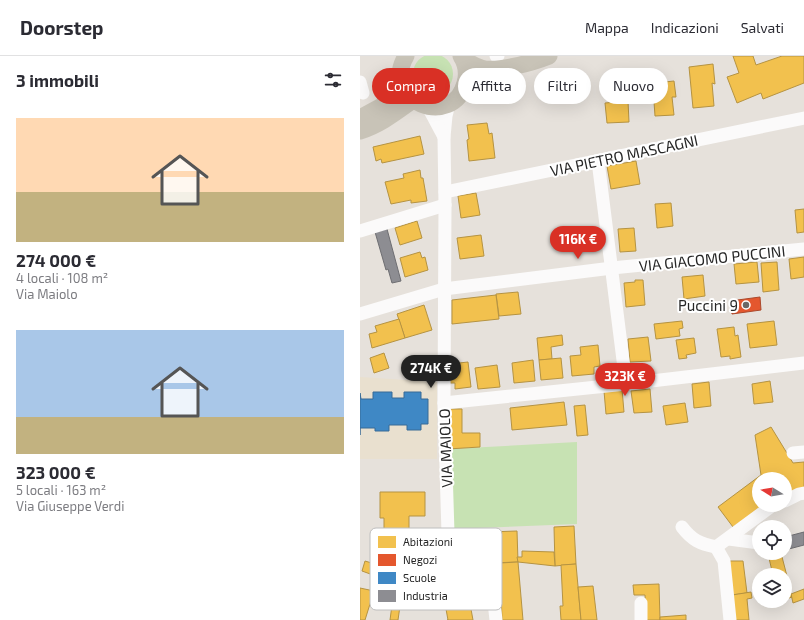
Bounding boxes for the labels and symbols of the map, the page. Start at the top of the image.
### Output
street label: VIA PIETRO MASCAGNI [548,131,700,179]
pin: 116K € [545,226,611,260]
street label: VIA GIACOMO PUCCINI [638,241,786,275]
place label: Puccini 9 [678,296,738,314]
marker: Puccini 9 [741,300,751,310]
pin: 274K € [398,355,464,389]
pin: 323K € [592,363,658,397]
street label: VIA MAIOLO [435,408,455,488]
north arrow [752,472,792,512]
legend [370,528,502,610]
text: Abitazioni [403,535,453,548]
text: Negozi [403,553,437,566]
text: Scuole [403,571,436,584]
text: Industria [403,589,448,602]

